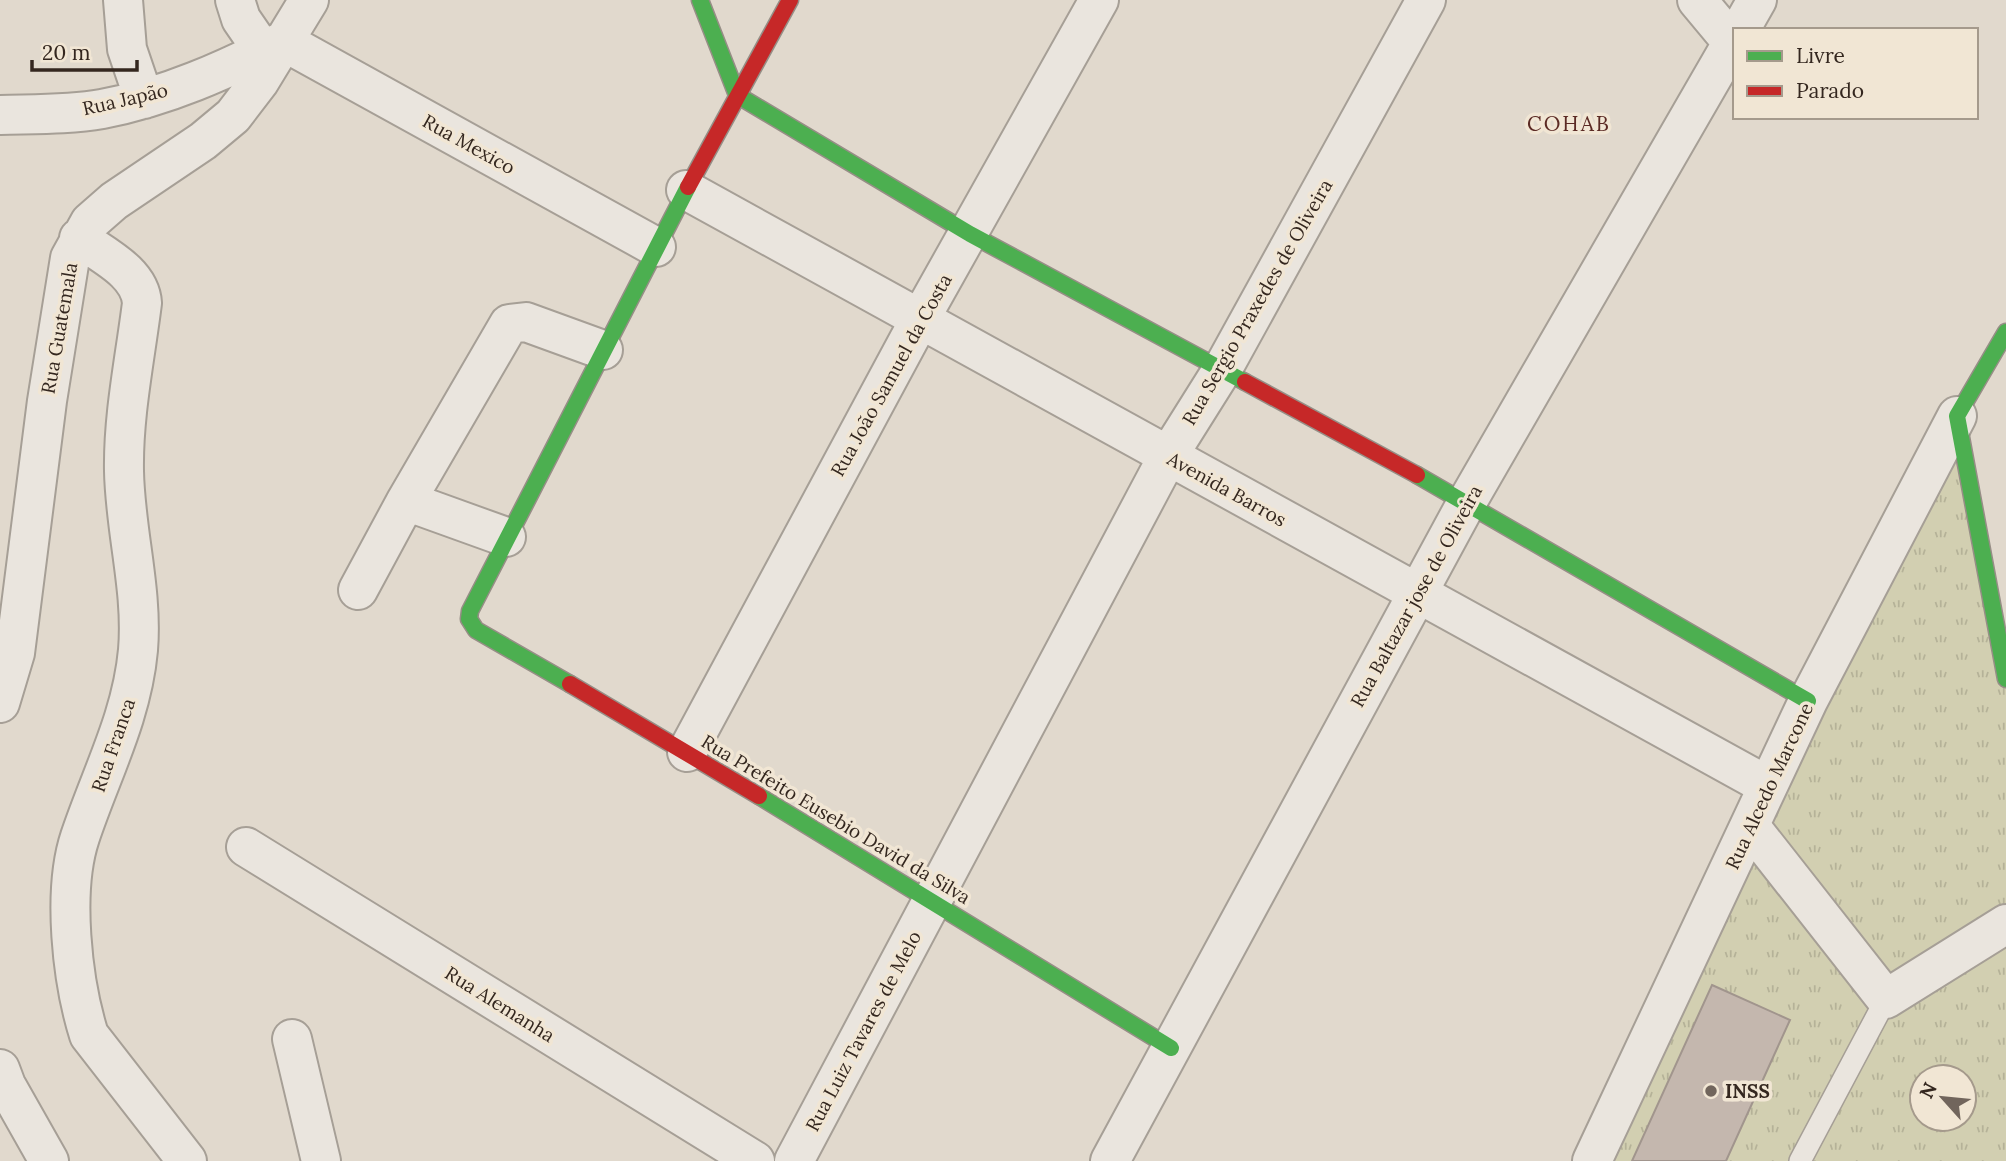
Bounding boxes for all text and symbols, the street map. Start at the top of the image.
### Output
scale bar [32,28,136,72]
legend [1733,28,1978,119]
text: 20 m [42,39,91,66]
text: Livre [1796,42,1845,69]
text: Parado [1796,77,1864,104]
street label: Rua Japão [80,78,170,120]
street label: Rua Mexico [419,109,519,179]
district label: COHAB [1527,110,1611,137]
street label: Rua Sergio Praxedes de Oliveira [1177,175,1337,429]
street label: Rua Guatemala [36,260,82,396]
street label: Rua João Samuel da Costa [825,269,957,481]
street label: Avenida Barros [1162,446,1291,532]
street label: Rua Baltazar jose de Oliveira [1345,481,1487,711]
street label: Rua Franca [86,695,140,795]
street label: Rua Alcedo Marcone [1720,699,1818,873]
street label: Rua Prefeito Eusebio David da Silva [697,729,975,909]
street label: Rua Luiz Tavares de Melo [800,927,926,1135]
street label: Rua Alemanha [441,961,560,1047]
north arrow [1908,1063,1978,1133]
text: N [1914,1078,1942,1102]
place label: INSS [1725,1079,1770,1103]
marker: INSS [1703,1083,1719,1099]

